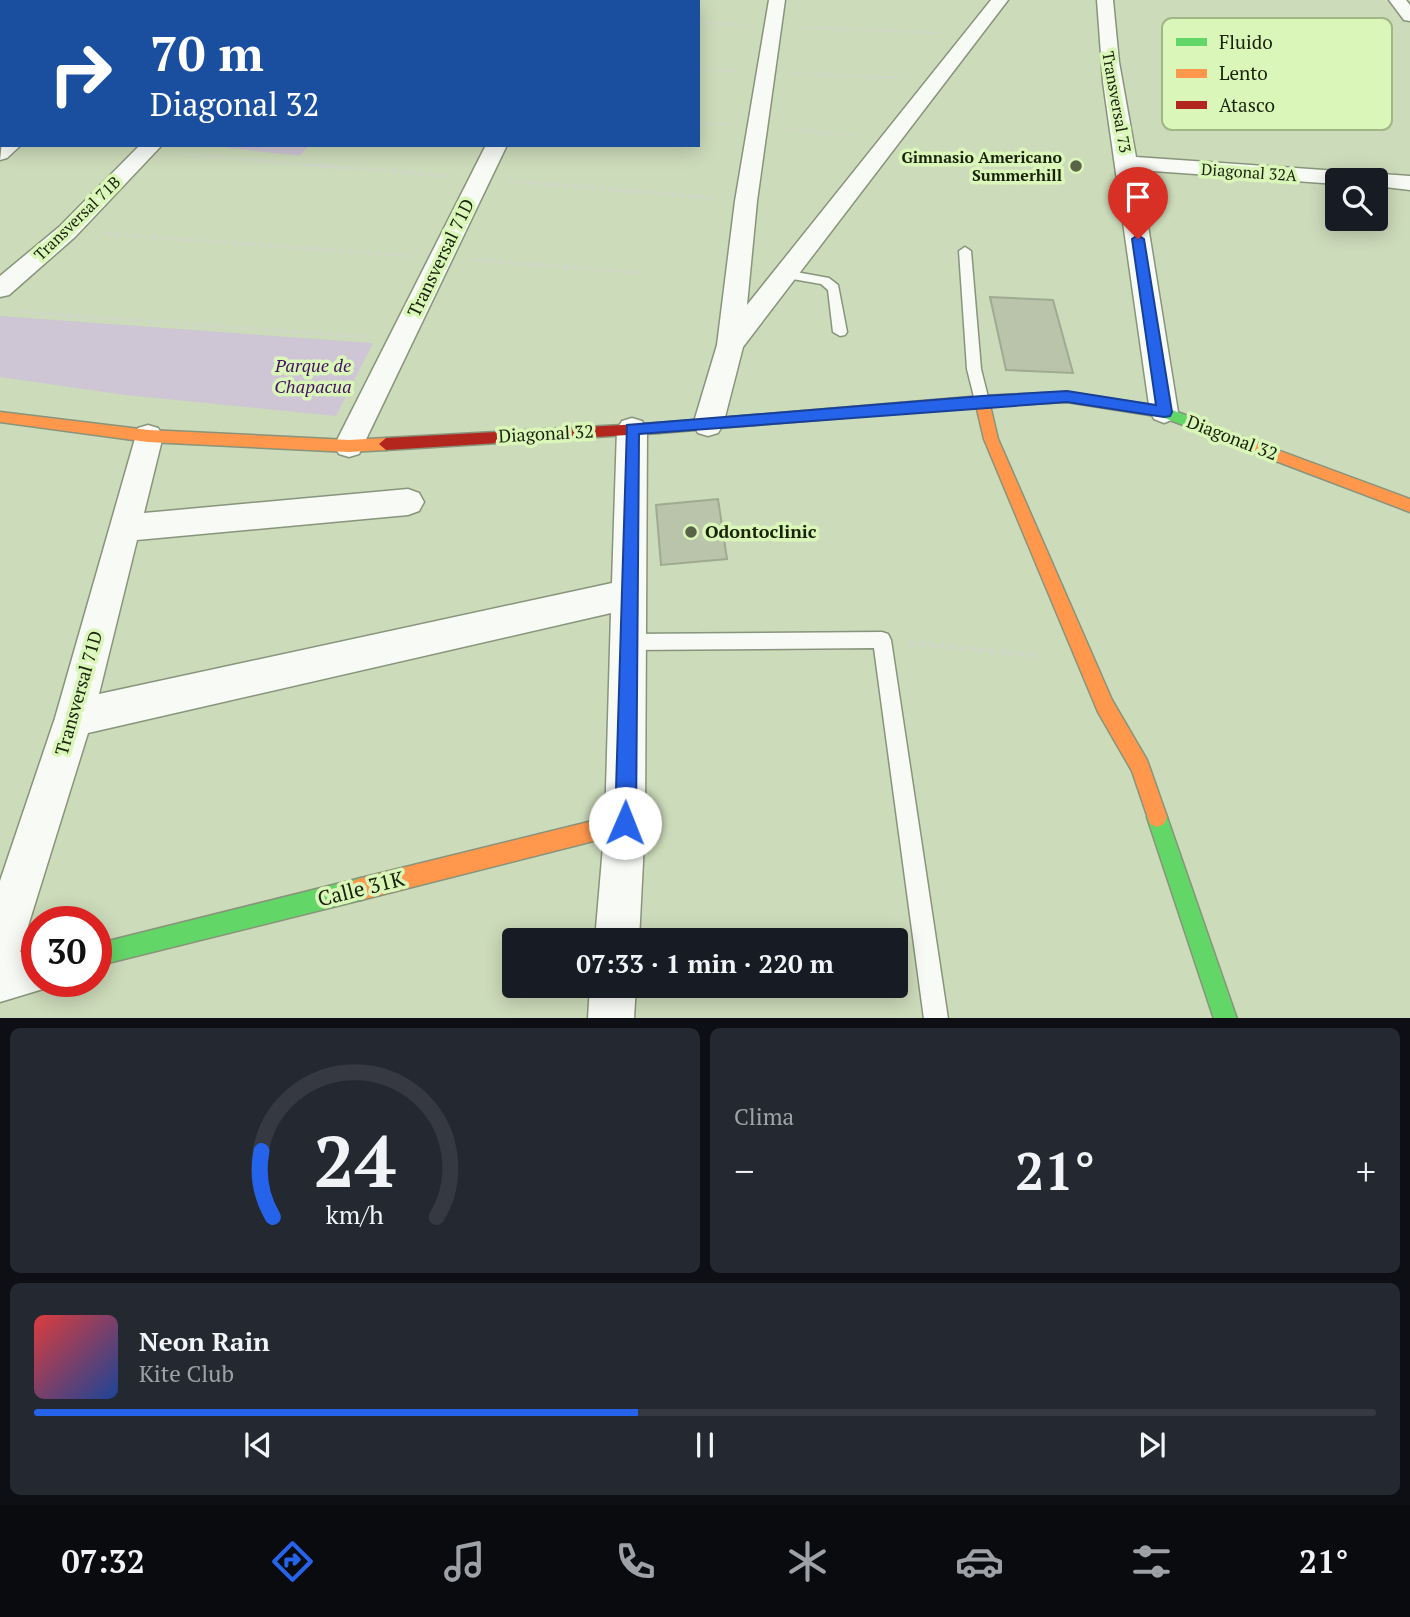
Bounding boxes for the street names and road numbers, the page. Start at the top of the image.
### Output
street label: Transversal 73 [1097,49,1137,155]
street label: Diagonal 32A [1200,158,1298,186]
street label: Transversal 71B [29,171,125,265]
street label: Transversal 71D [401,195,479,321]
street label: Diagonal 32 [1184,409,1281,465]
street label: Diagonal 32 [498,419,594,447]
street label: Transversal 71D [49,628,107,758]
street label: Calle 31K [314,864,407,912]

